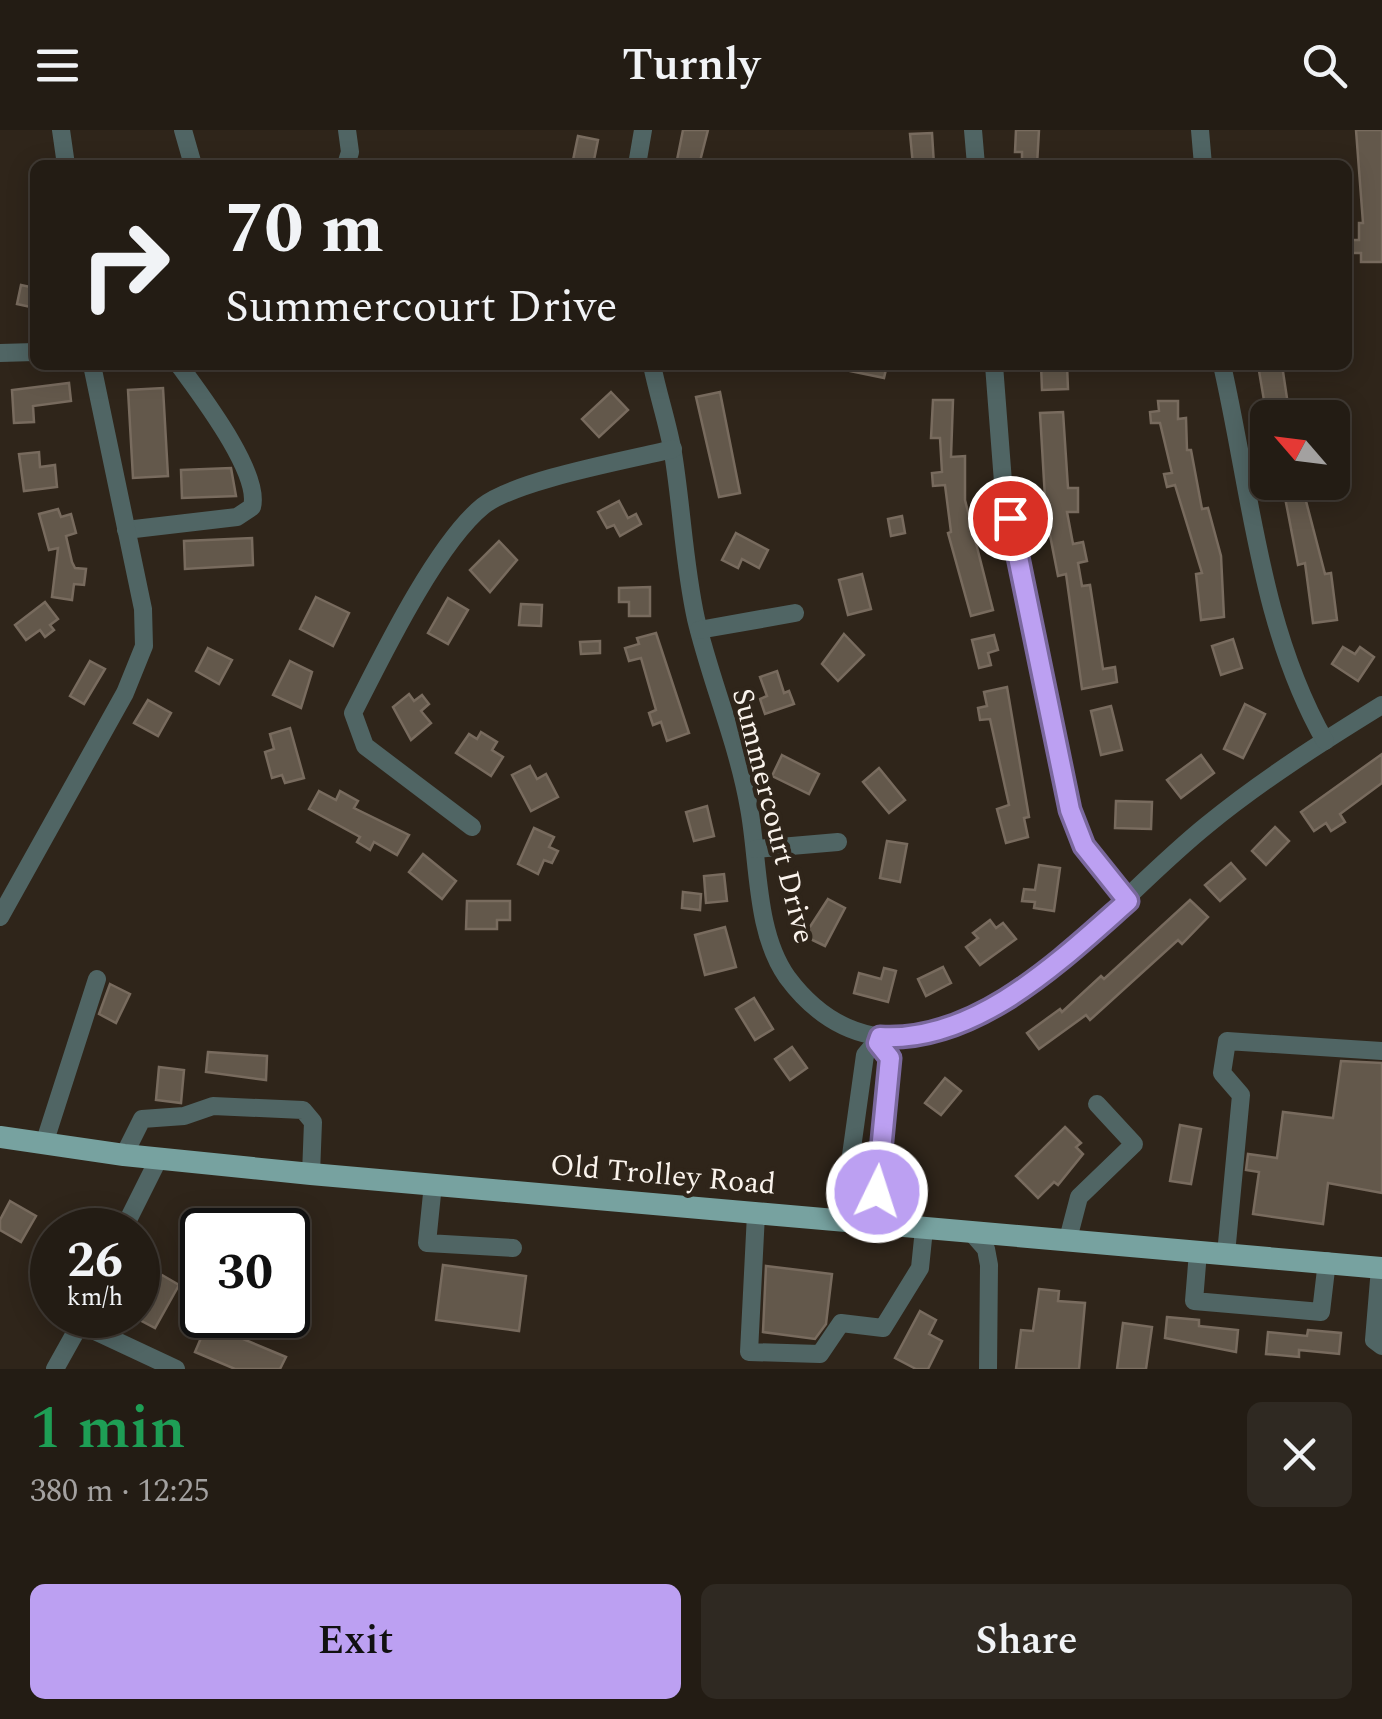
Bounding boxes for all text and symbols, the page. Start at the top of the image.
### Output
text: Turnly [622,31,760,100]
icon: menu [30,38,85,93]
icon: search [1297,38,1352,93]
text: 70 m [225,177,384,283]
icon: right [60,200,190,330]
text: Summercourt Drive [225,273,618,342]
north arrow [1250,400,1350,500]
map controls [1250,400,1350,500]
pin [968,476,1053,561]
icon: arrive [983,491,1038,546]
street label: Summercourt Drive [719,683,827,949]
position arrow [825,1140,929,1244]
street label: Old Trolley Road [548,1142,778,1208]
speed limit sign: 30 [180,1208,310,1338]
text: 26 [67,1223,123,1299]
text: km/h [67,1279,123,1317]
text: 1 min [30,1383,186,1475]
button: close [1247,1402,1352,1507]
text: 380 m · 12:25 [30,1467,210,1516]
button: Exit [30,1584,681,1699]
button: Share [701,1584,1352,1699]

